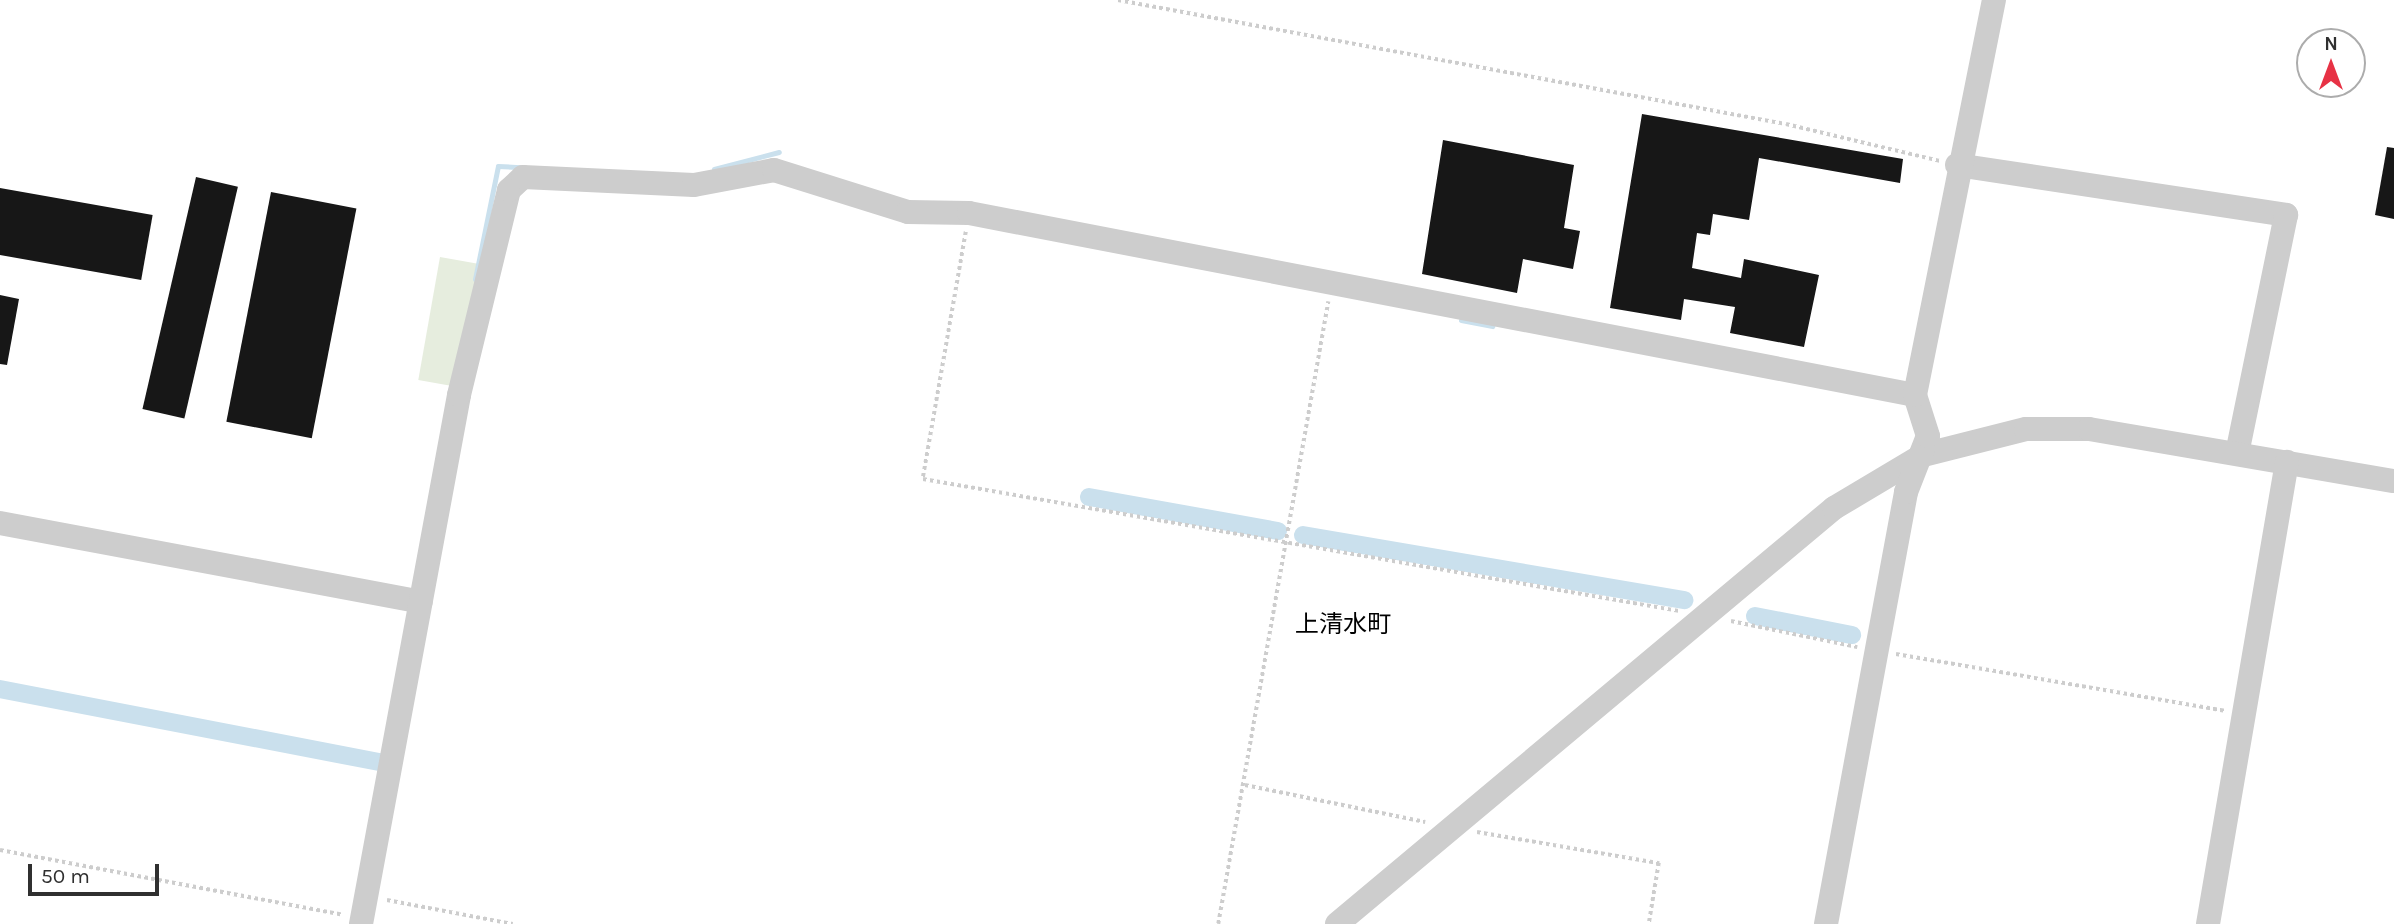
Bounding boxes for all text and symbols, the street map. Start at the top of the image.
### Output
north arrow [2296,28,2366,98]
text: N [2324,33,2338,55]
district label: 上清水町 [1295,611,1391,639]
scale bar [32,850,163,894]
text: 50 m [41,864,90,888]

